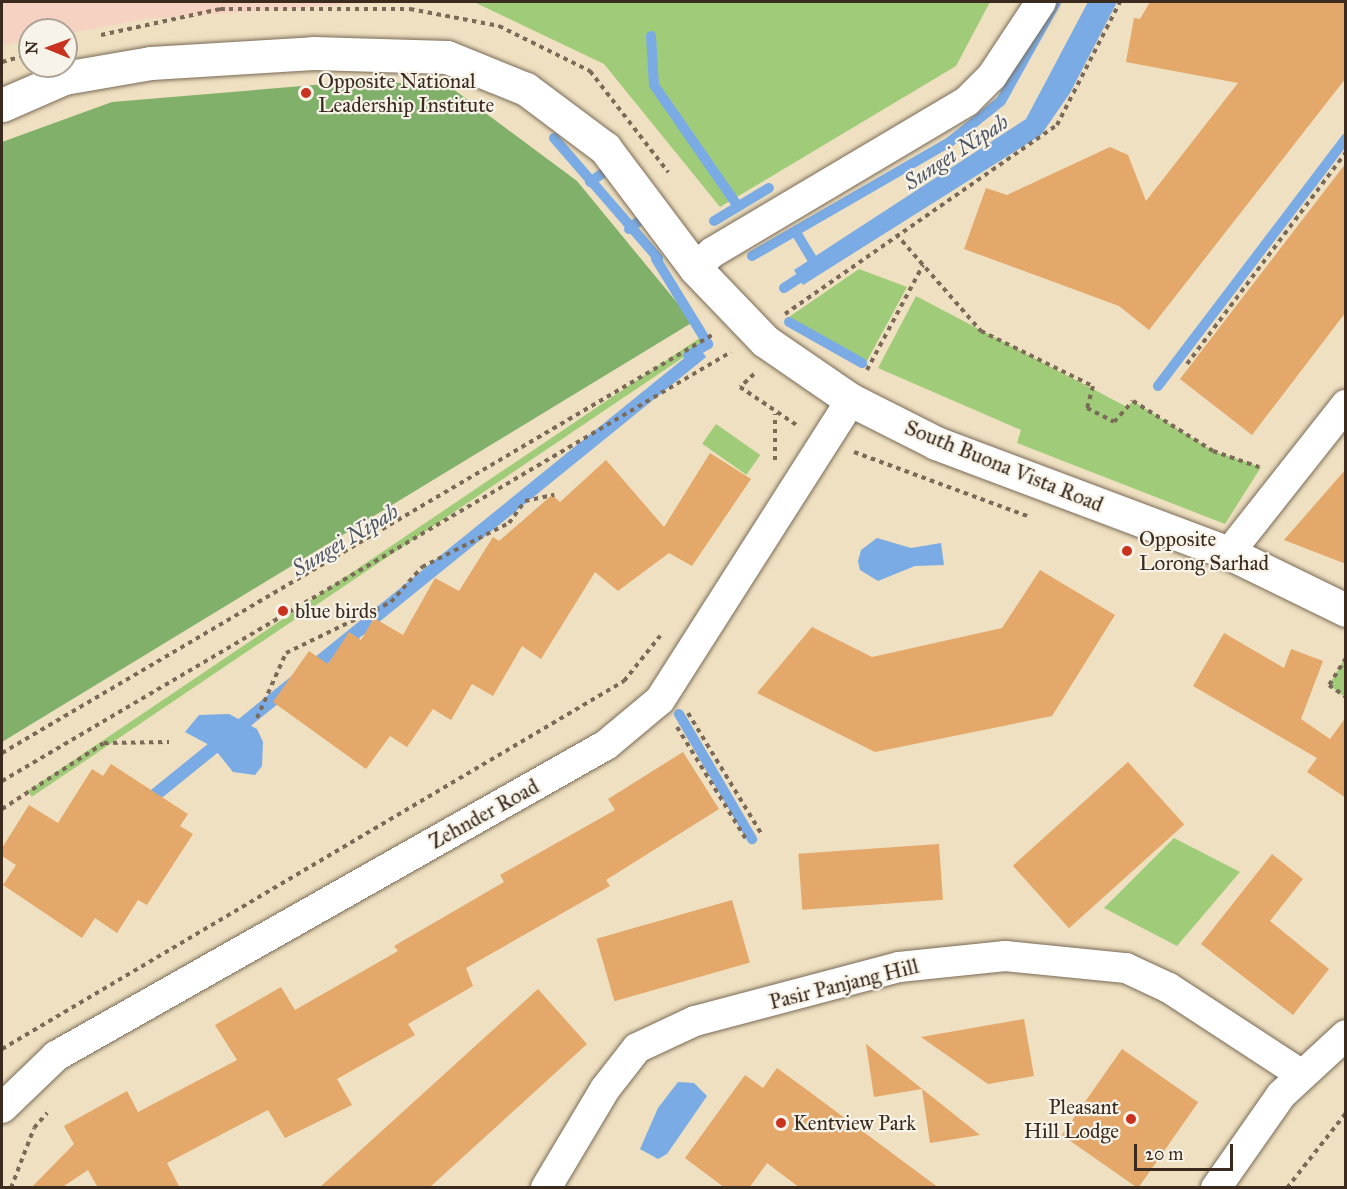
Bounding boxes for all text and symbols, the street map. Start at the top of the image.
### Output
north arrow [18,18,78,78]
text: N [22,41,41,55]
place label: Opposite National Leadership Institute [318,68,494,118]
marker: Opposite National Leadership Institute [299,86,313,100]
water label: Sungei Nipah [899,108,1013,196]
street label: South Buona Vista Road [901,415,1107,517]
water label: Sungei Nipah [287,498,403,582]
place label: Opposite Lorong Sarhad [1139,526,1269,576]
marker: Opposite Lorong Sarhad [1120,544,1134,558]
place label: blue birds [295,598,377,624]
marker: blue birds [276,604,290,618]
street label: Zehnder Road [425,774,543,854]
street label: Pasir Panjang Hill [767,953,921,1015]
place label: Pleasant Hill Lodge [1024,1094,1119,1144]
place label: Kentview Park [793,1110,916,1136]
marker: Pleasant Hill Lodge [1124,1112,1138,1126]
marker: Kentview Park [774,1116,788,1130]
scale bar [1137,1132,1236,1170]
text: 20 m [1145,1143,1183,1165]

